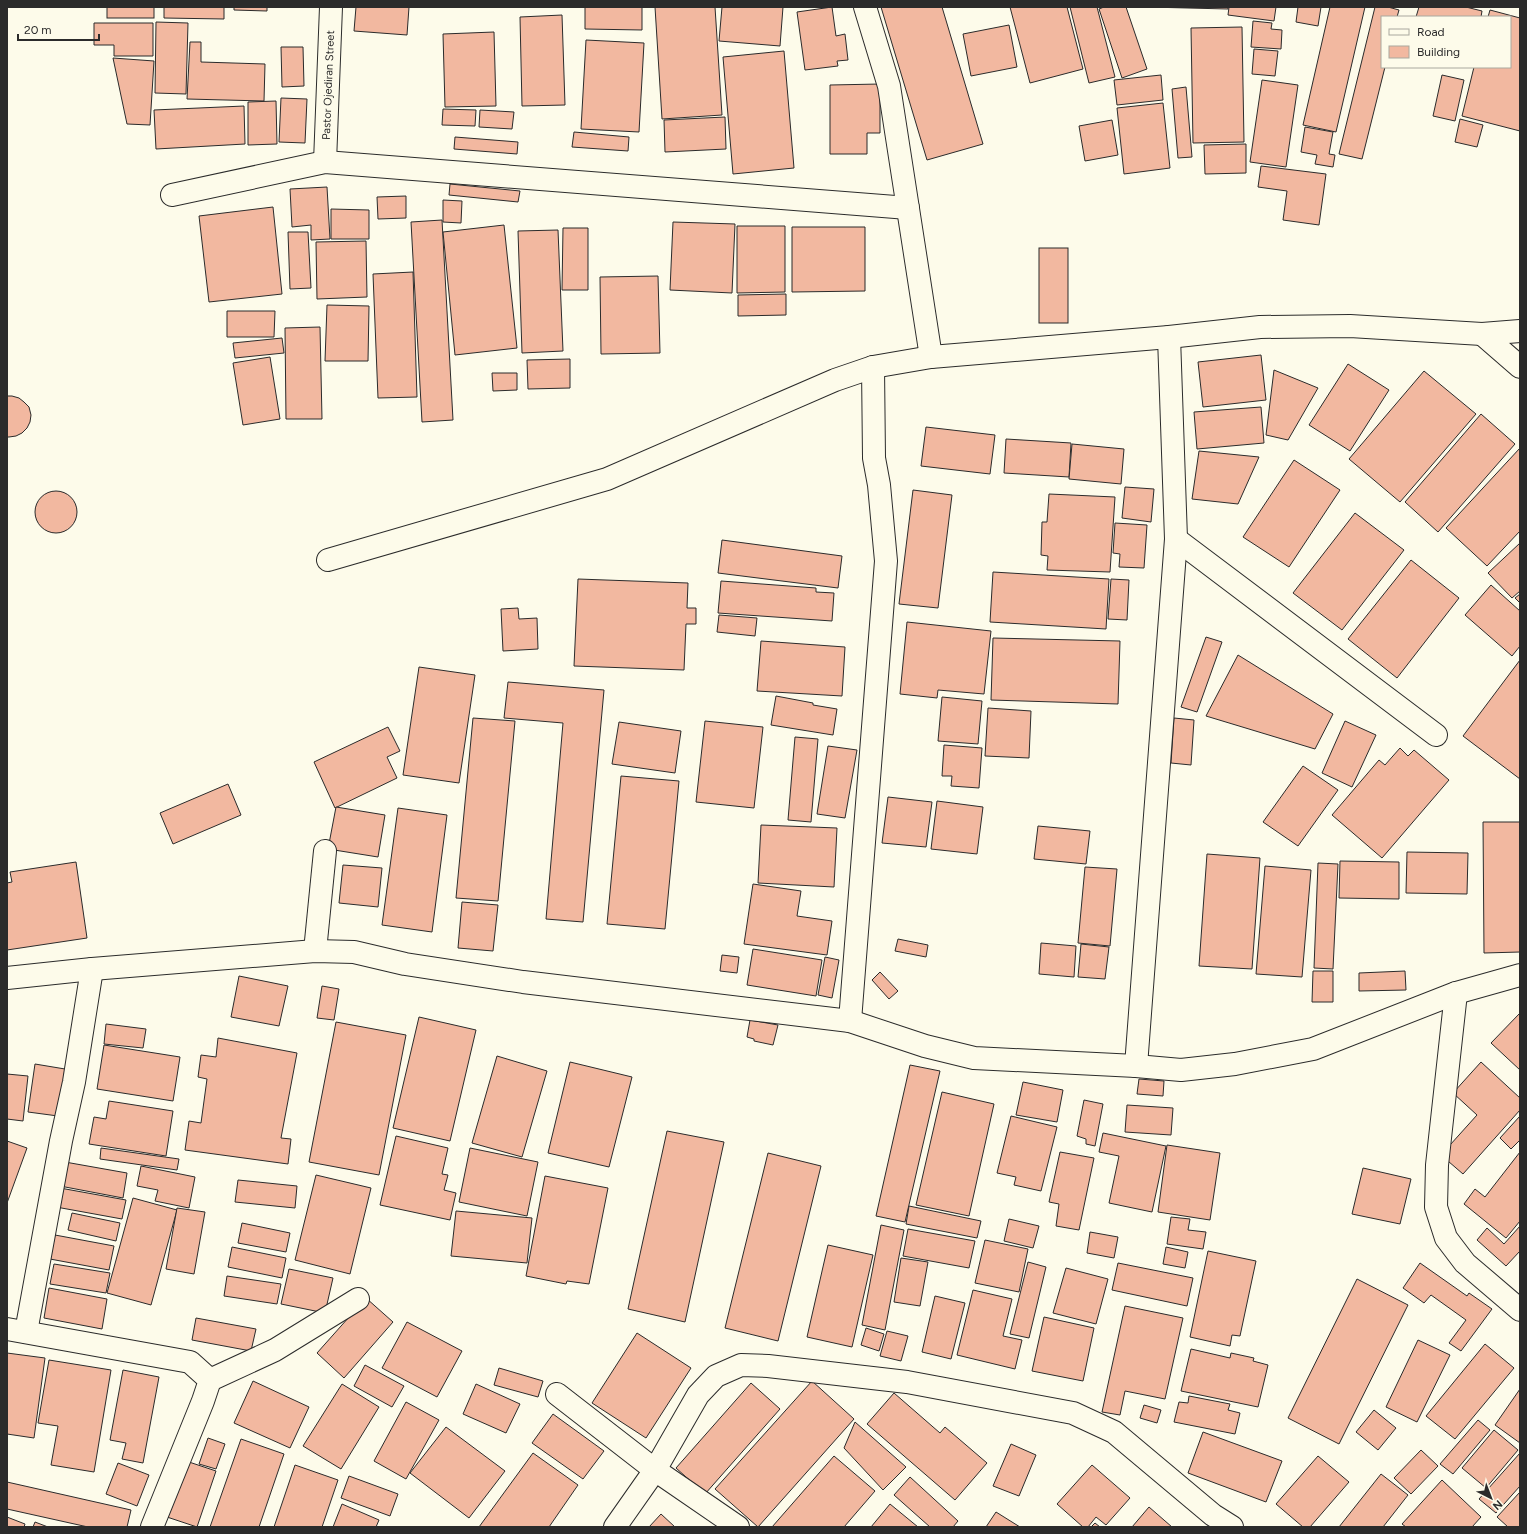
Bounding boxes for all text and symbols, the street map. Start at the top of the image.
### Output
scale bar [18,16,99,42]
legend [1381,16,1511,68]
text: 20 m [24,23,52,37]
text: Road [1417,25,1445,39]
street label: Pastor Ojediran Street [320,30,337,140]
text: Building [1417,45,1460,59]
north arrow [1471,1478,1511,1518]
text: N [1490,1497,1505,1513]

